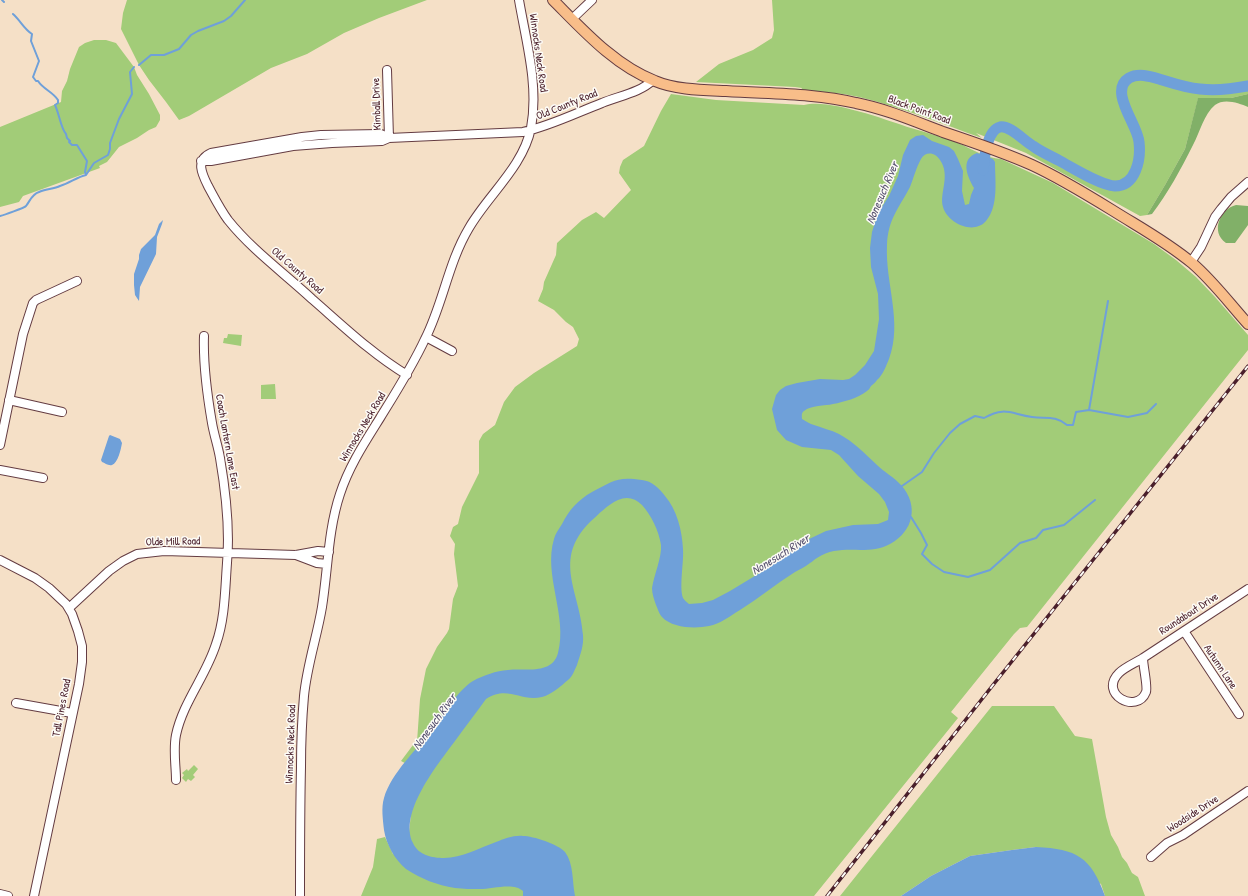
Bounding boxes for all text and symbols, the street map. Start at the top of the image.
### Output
street label: Winnocks Neck Road [526,13,550,93]
street label: Kimball Drive [369,78,385,130]
street label: Old County Road [535,87,599,123]
street label: Black Point Road [886,93,952,127]
water label: Nonesuch River [864,160,902,226]
street label: Old County Road [268,245,326,297]
street label: Winnocks Neck Road [337,390,389,464]
street label: Coach Lantern Lane East [212,393,242,491]
water label: Nonesuch River [749,532,813,578]
street label: Olde Mill Road [146,535,200,549]
street label: Roundabout Drive [1157,590,1221,638]
street label: Autumn Lane [1200,642,1240,692]
street label: Tall Pines Road [50,678,74,738]
water label: Nonesuch River [410,691,460,753]
street label: Winnocks Neck Road [283,704,299,784]
street label: Woodside Drive [1165,793,1221,835]

